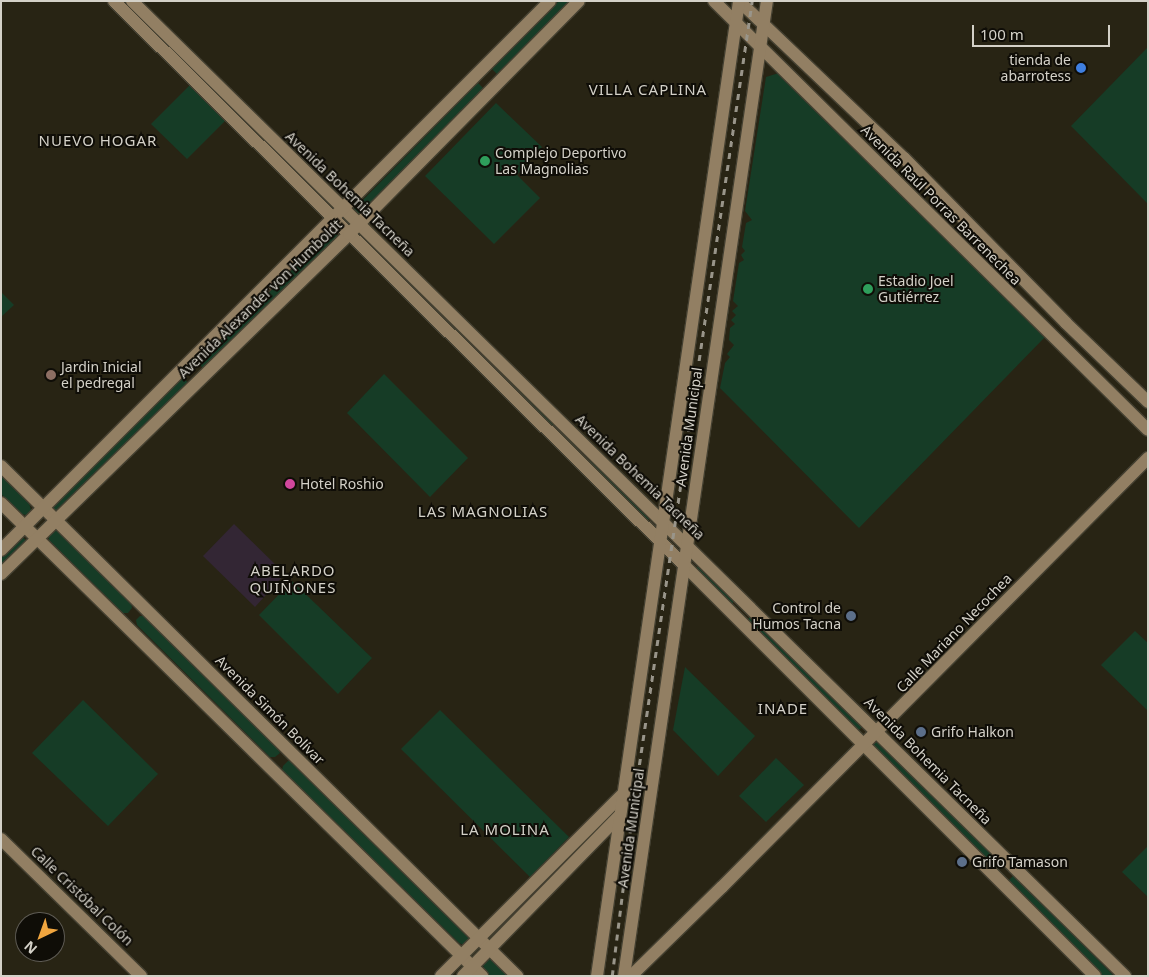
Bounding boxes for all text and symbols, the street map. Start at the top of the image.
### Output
scale bar [974,15,1112,47]
text: 100 m [980,24,1024,44]
place label: tienda de abarrotess [1001,52,1071,84]
marker: tienda de abarrotess [1075,62,1087,74]
district label: VILLA CAPLINA [587,81,709,99]
street label: Avenida Raúl Porras Barrenechea [858,122,1024,288]
street label: Avenida Bohemia Tacneña [282,128,418,260]
district label: NUEVO HOGAR [37,132,159,150]
place label: Complejo Deportivo Las Magnolias [495,145,626,178]
marker: Complejo Deportivo Las Magnolias [479,155,491,167]
street label: Avenida Alexander von Humboldt [175,216,345,382]
place label: Estadio Joel Gutiérrez [878,273,954,306]
marker: Estadio Joel Gutiérrez [862,283,874,295]
place label: Jardin Inicial el pedregal [61,359,141,392]
street label: Avenida Municipal [672,366,706,488]
marker: Jardin Inicial el pedregal [45,369,57,381]
street label: Avenida Bohemia Tacneña [572,411,708,543]
place label: Hotel Roshio [300,476,384,492]
marker: Hotel Roshio [284,478,296,490]
district label: LAS MAGNOLIAS [416,503,550,521]
district label: ABELARDO QUIÑONES [249,561,337,596]
street label: Calle Mariano Necochea [893,570,1015,696]
place label: Control de Humos Tacna [752,600,841,632]
marker: Control de Humos Tacna [845,610,857,622]
street label: Avenida Simón Bolívar [212,652,328,768]
street label: Avenida Bohemia Tacneña [861,694,995,828]
district label: INADE [757,700,809,718]
place label: Grifo Halkon [931,724,1014,740]
marker: Grifo Halkon [915,726,927,738]
street label: Avenida Municipal [614,767,648,889]
district label: LA MOLINA [459,821,551,839]
street label: Calle Cristóbal Colón [27,843,137,949]
place label: Grifo Tamason [972,854,1068,870]
marker: Grifo Tamason [956,856,968,868]
north arrow [15,912,65,962]
text: N [20,937,41,959]

